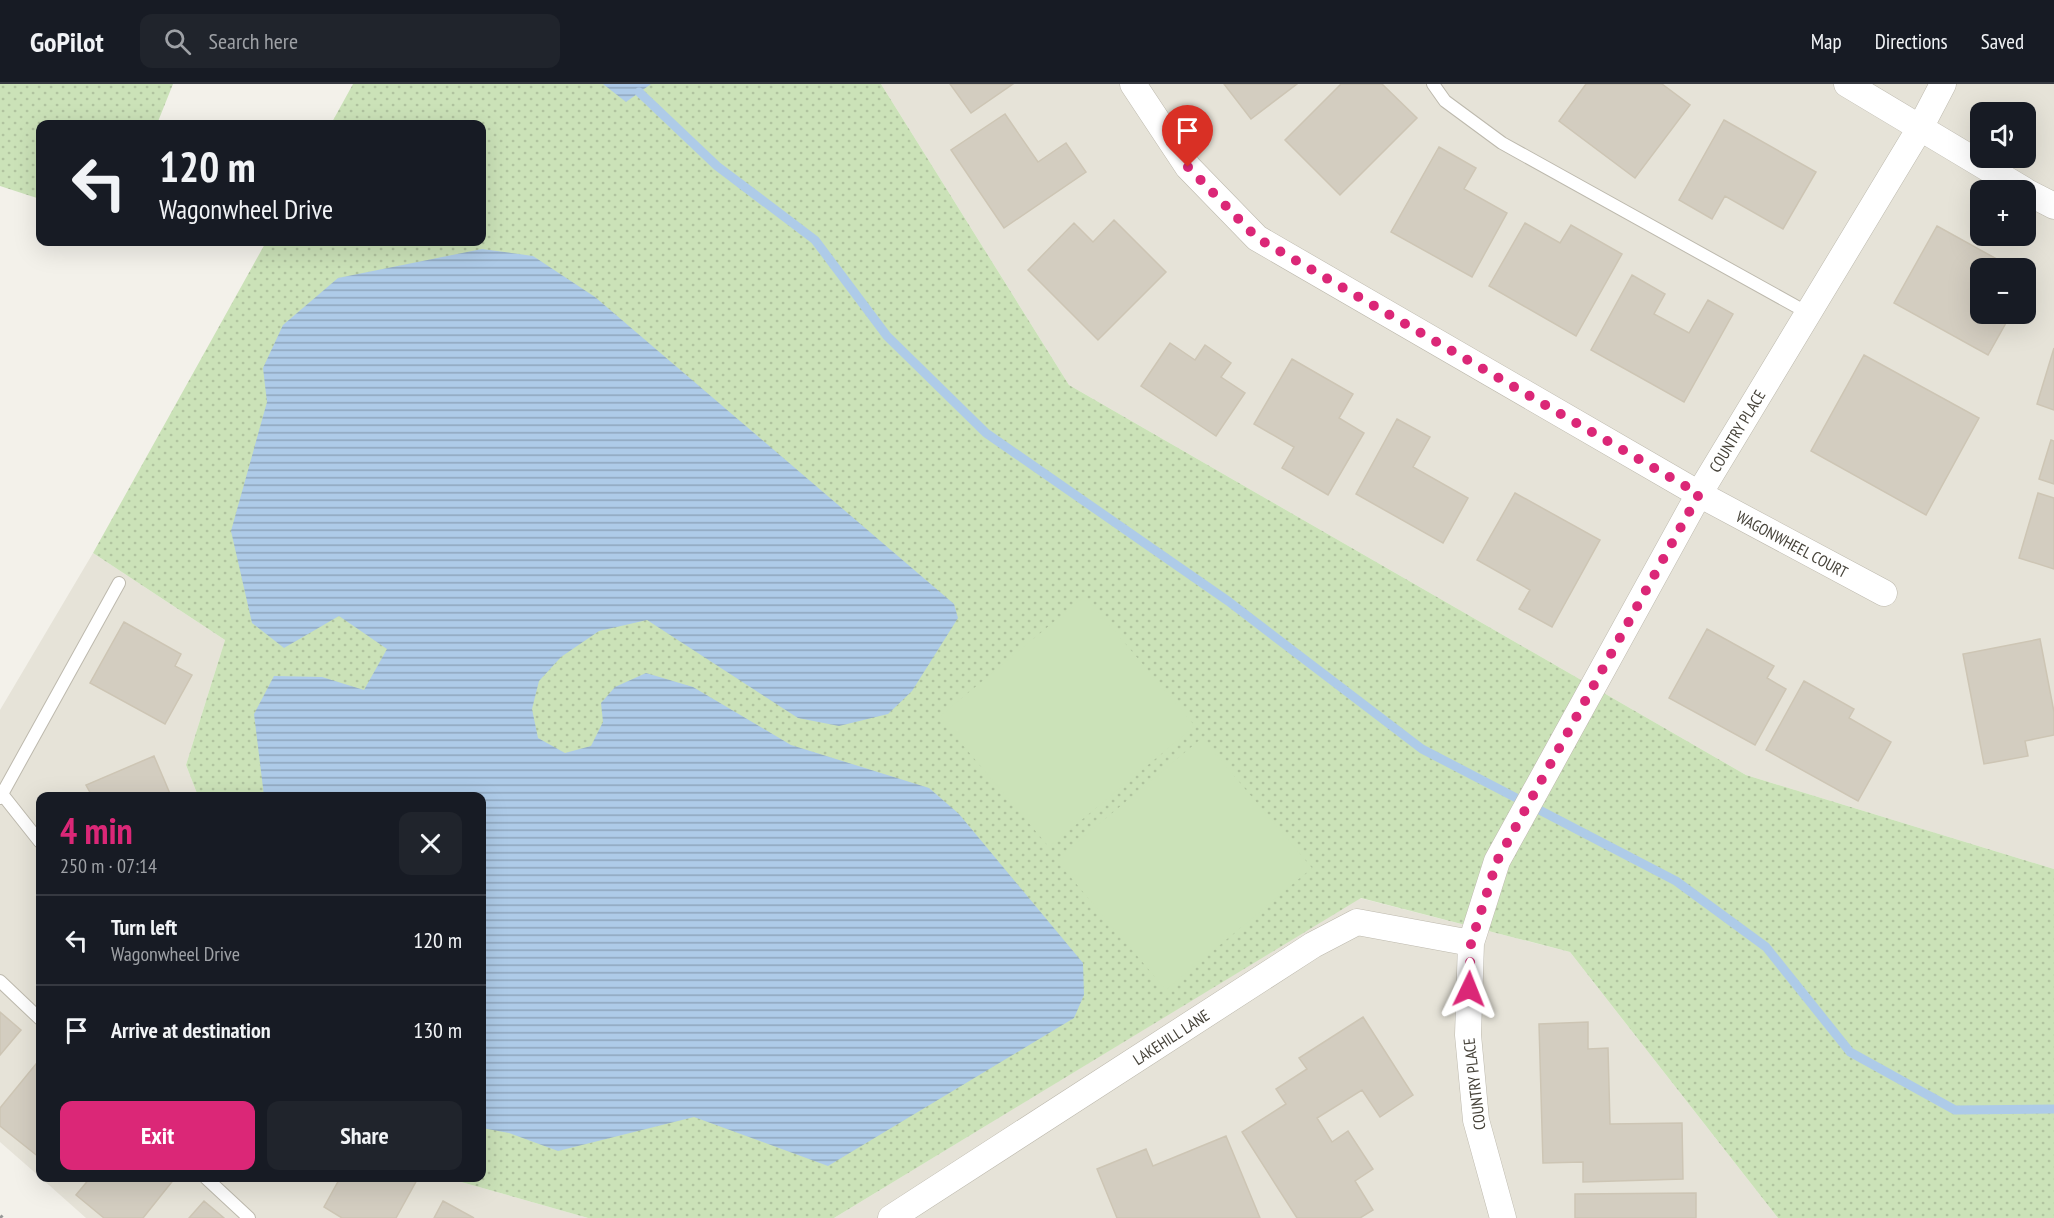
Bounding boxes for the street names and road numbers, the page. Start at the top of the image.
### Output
street label: COUNTRY PLACE [1705,386,1769,476]
street label: WAGONWHEEL COURT [1733,506,1851,582]
street label: LAKEHILL LANE [1129,1005,1213,1069]
street label: COUNTRY PLACE [1458,1037,1490,1131]

